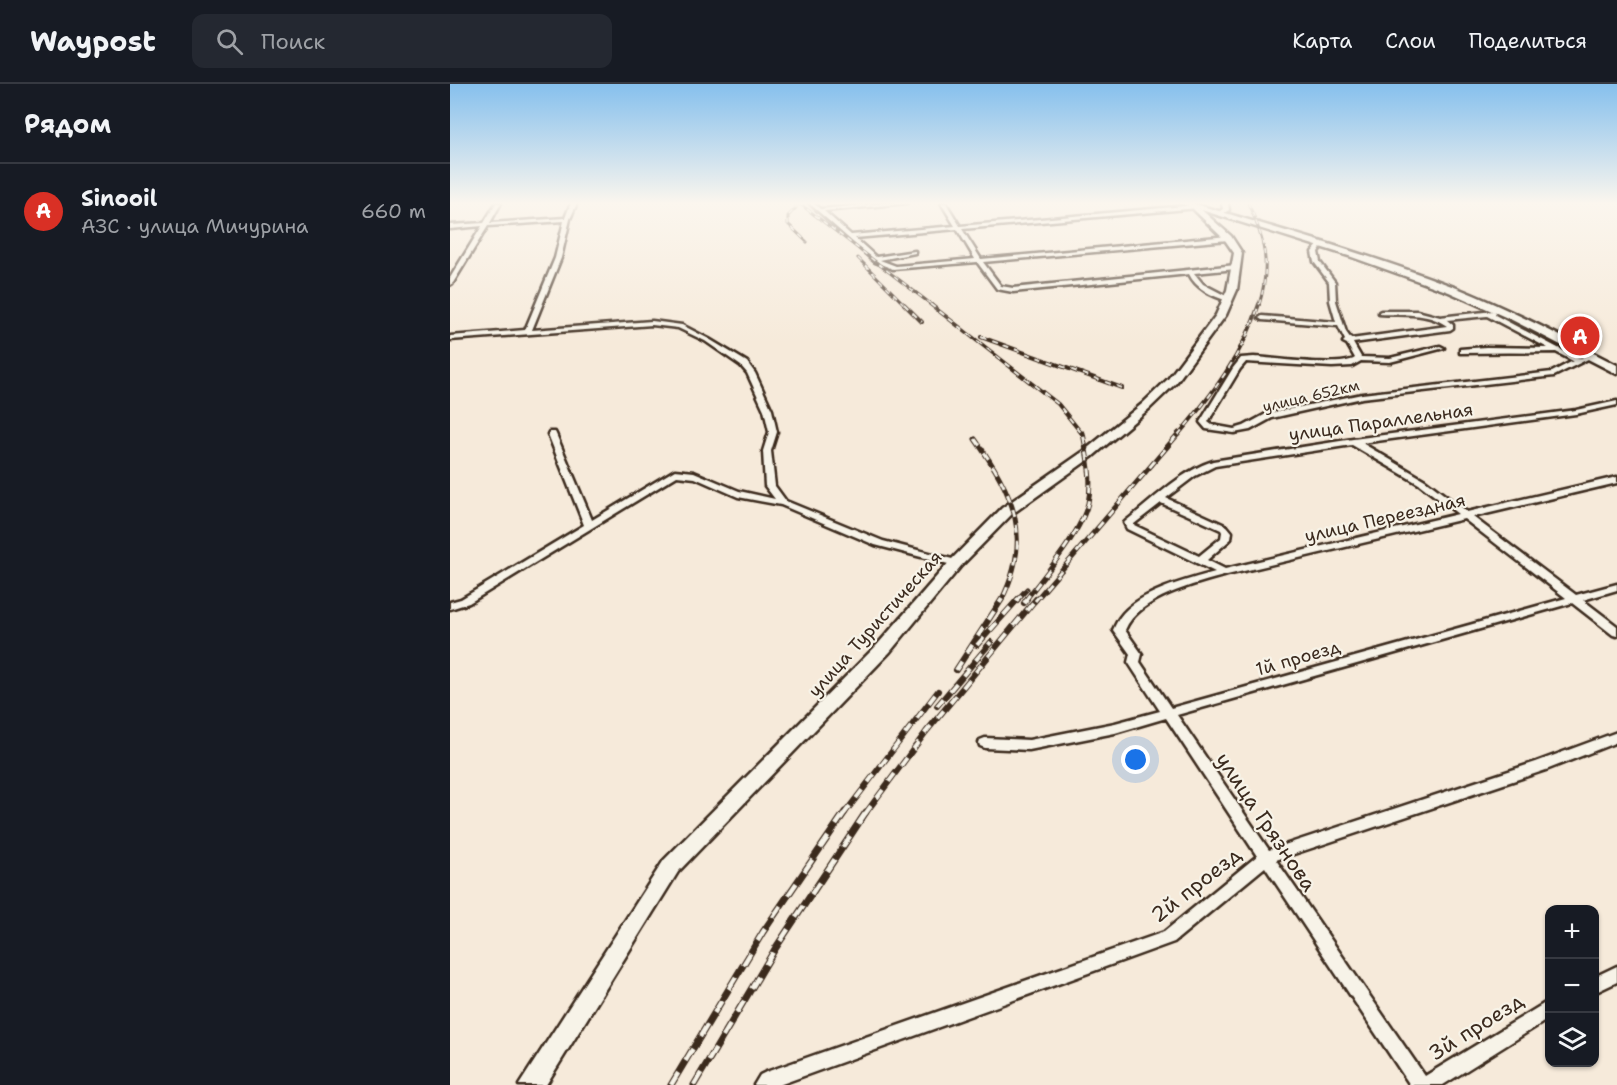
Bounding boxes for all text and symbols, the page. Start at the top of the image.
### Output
search box [192,14,612,68]
text: Waypost [30,22,156,60]
icon: search [213,25,246,58]
text: Поиск [261,27,325,56]
text: Карта [1292,27,1352,55]
text: Слои [1385,27,1436,55]
text: Поделиться [1469,27,1587,55]
text: Рядом [24,106,111,141]
text: Sinooil [81,184,157,213]
text: A [36,198,51,224]
text: 660 m [361,198,426,224]
text: АЗС · улица Мичурина [81,213,309,239]
pin: A [1560,314,1600,358]
street label: улица 652км [1261,375,1362,417]
street label: улица Параллельная [1287,397,1475,447]
street label: улица Переездная [1302,488,1468,548]
street label: улица Туристическая [803,546,947,702]
street label: 1й проезд [1253,634,1344,682]
your location [1121,745,1150,774]
street label: улица Грязнова [1209,747,1323,897]
street label: 2й проезд [1145,841,1247,929]
map controls [1545,905,1599,1067]
button: + [1545,905,1599,959]
button: − [1545,959,1599,1013]
street label: 3й проезд [1423,987,1529,1067]
button: layers [1545,1013,1599,1067]

